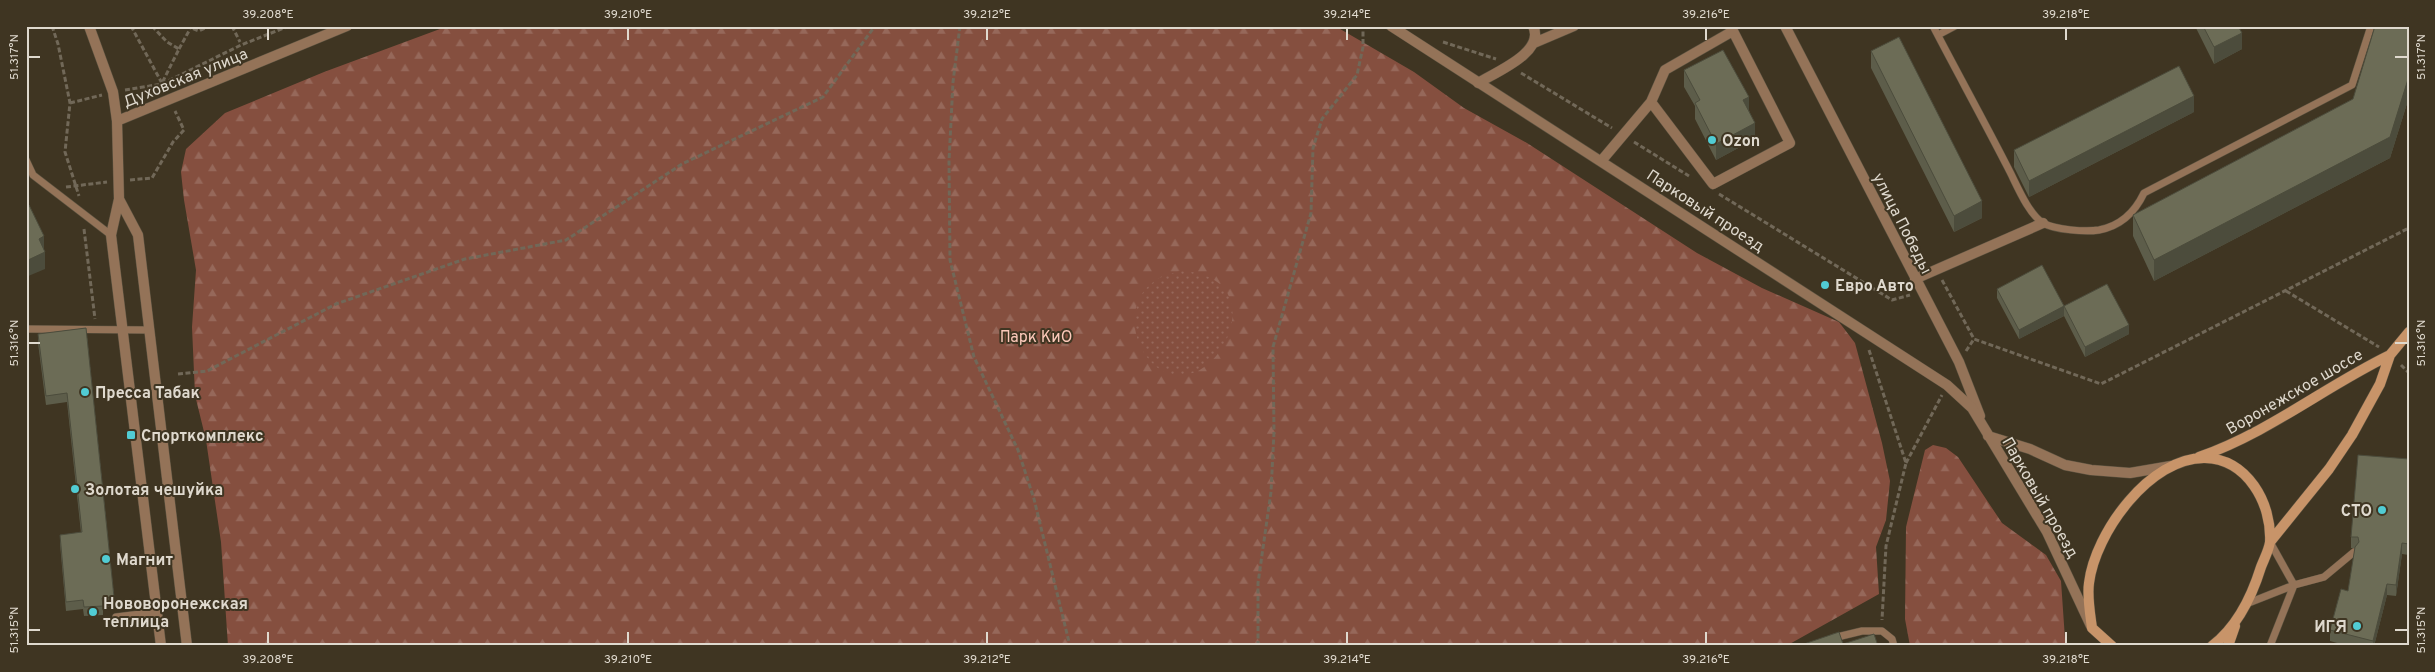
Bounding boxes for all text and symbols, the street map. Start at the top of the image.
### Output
text: 39.208°E [242,7,294,23]
text: 39.210°E [604,7,652,23]
text: 39.212°E [963,7,1011,23]
text: 39.214°E [1323,7,1371,23]
text: 39.216°E [1682,7,1730,23]
text: 39.218°E [2042,7,2090,23]
text: 51.317°N [7,34,23,80]
text: 51.317°N [2414,34,2430,80]
street label: Духовская улица [120,45,251,113]
place label: Ozon [1722,132,1760,152]
marker: Ozon [1706,134,1718,146]
street label: Парковый проезд [1642,166,1768,257]
street label: улица Победы [1867,170,1935,278]
place label: Евро Авто [1835,277,1914,297]
marker: Евро Авто [1819,279,1831,291]
text: 51.316°N [7,320,23,366]
text: 51.316°N [2414,320,2430,366]
park label: Парк КиО [1000,328,1072,348]
street label: Воронежское шоссе [2223,345,2367,440]
place label: Пресса Табак [95,384,200,404]
marker: Пресса Табак [79,386,91,398]
place label: Спорткомплекс [141,427,264,447]
marker: Спорткомплекс [125,429,137,441]
street label: Парковый проезд [1996,434,2082,562]
place label: Золотая чешуйка [85,481,223,501]
marker: Золотая чешуйка [69,483,81,495]
place label: СТО [2341,502,2372,522]
marker: СТО [2376,504,2388,516]
place label: Магнит [116,551,173,571]
marker: Магнит [100,553,112,565]
place label: Нововоронежская теплица [103,595,248,633]
text: 51.315°N [7,606,23,654]
marker: Нововоронежская теплица [87,606,99,618]
text: 51.315°N [2414,606,2430,654]
place label: ИГЯ [2314,618,2347,638]
marker: ИГЯ [2351,620,2363,632]
text: 39.208°E [242,652,294,668]
text: 39.210°E [604,652,652,668]
text: 39.212°E [963,652,1011,668]
text: 39.214°E [1323,652,1371,668]
text: 39.216°E [1682,652,1730,668]
text: 39.218°E [2042,652,2090,668]

